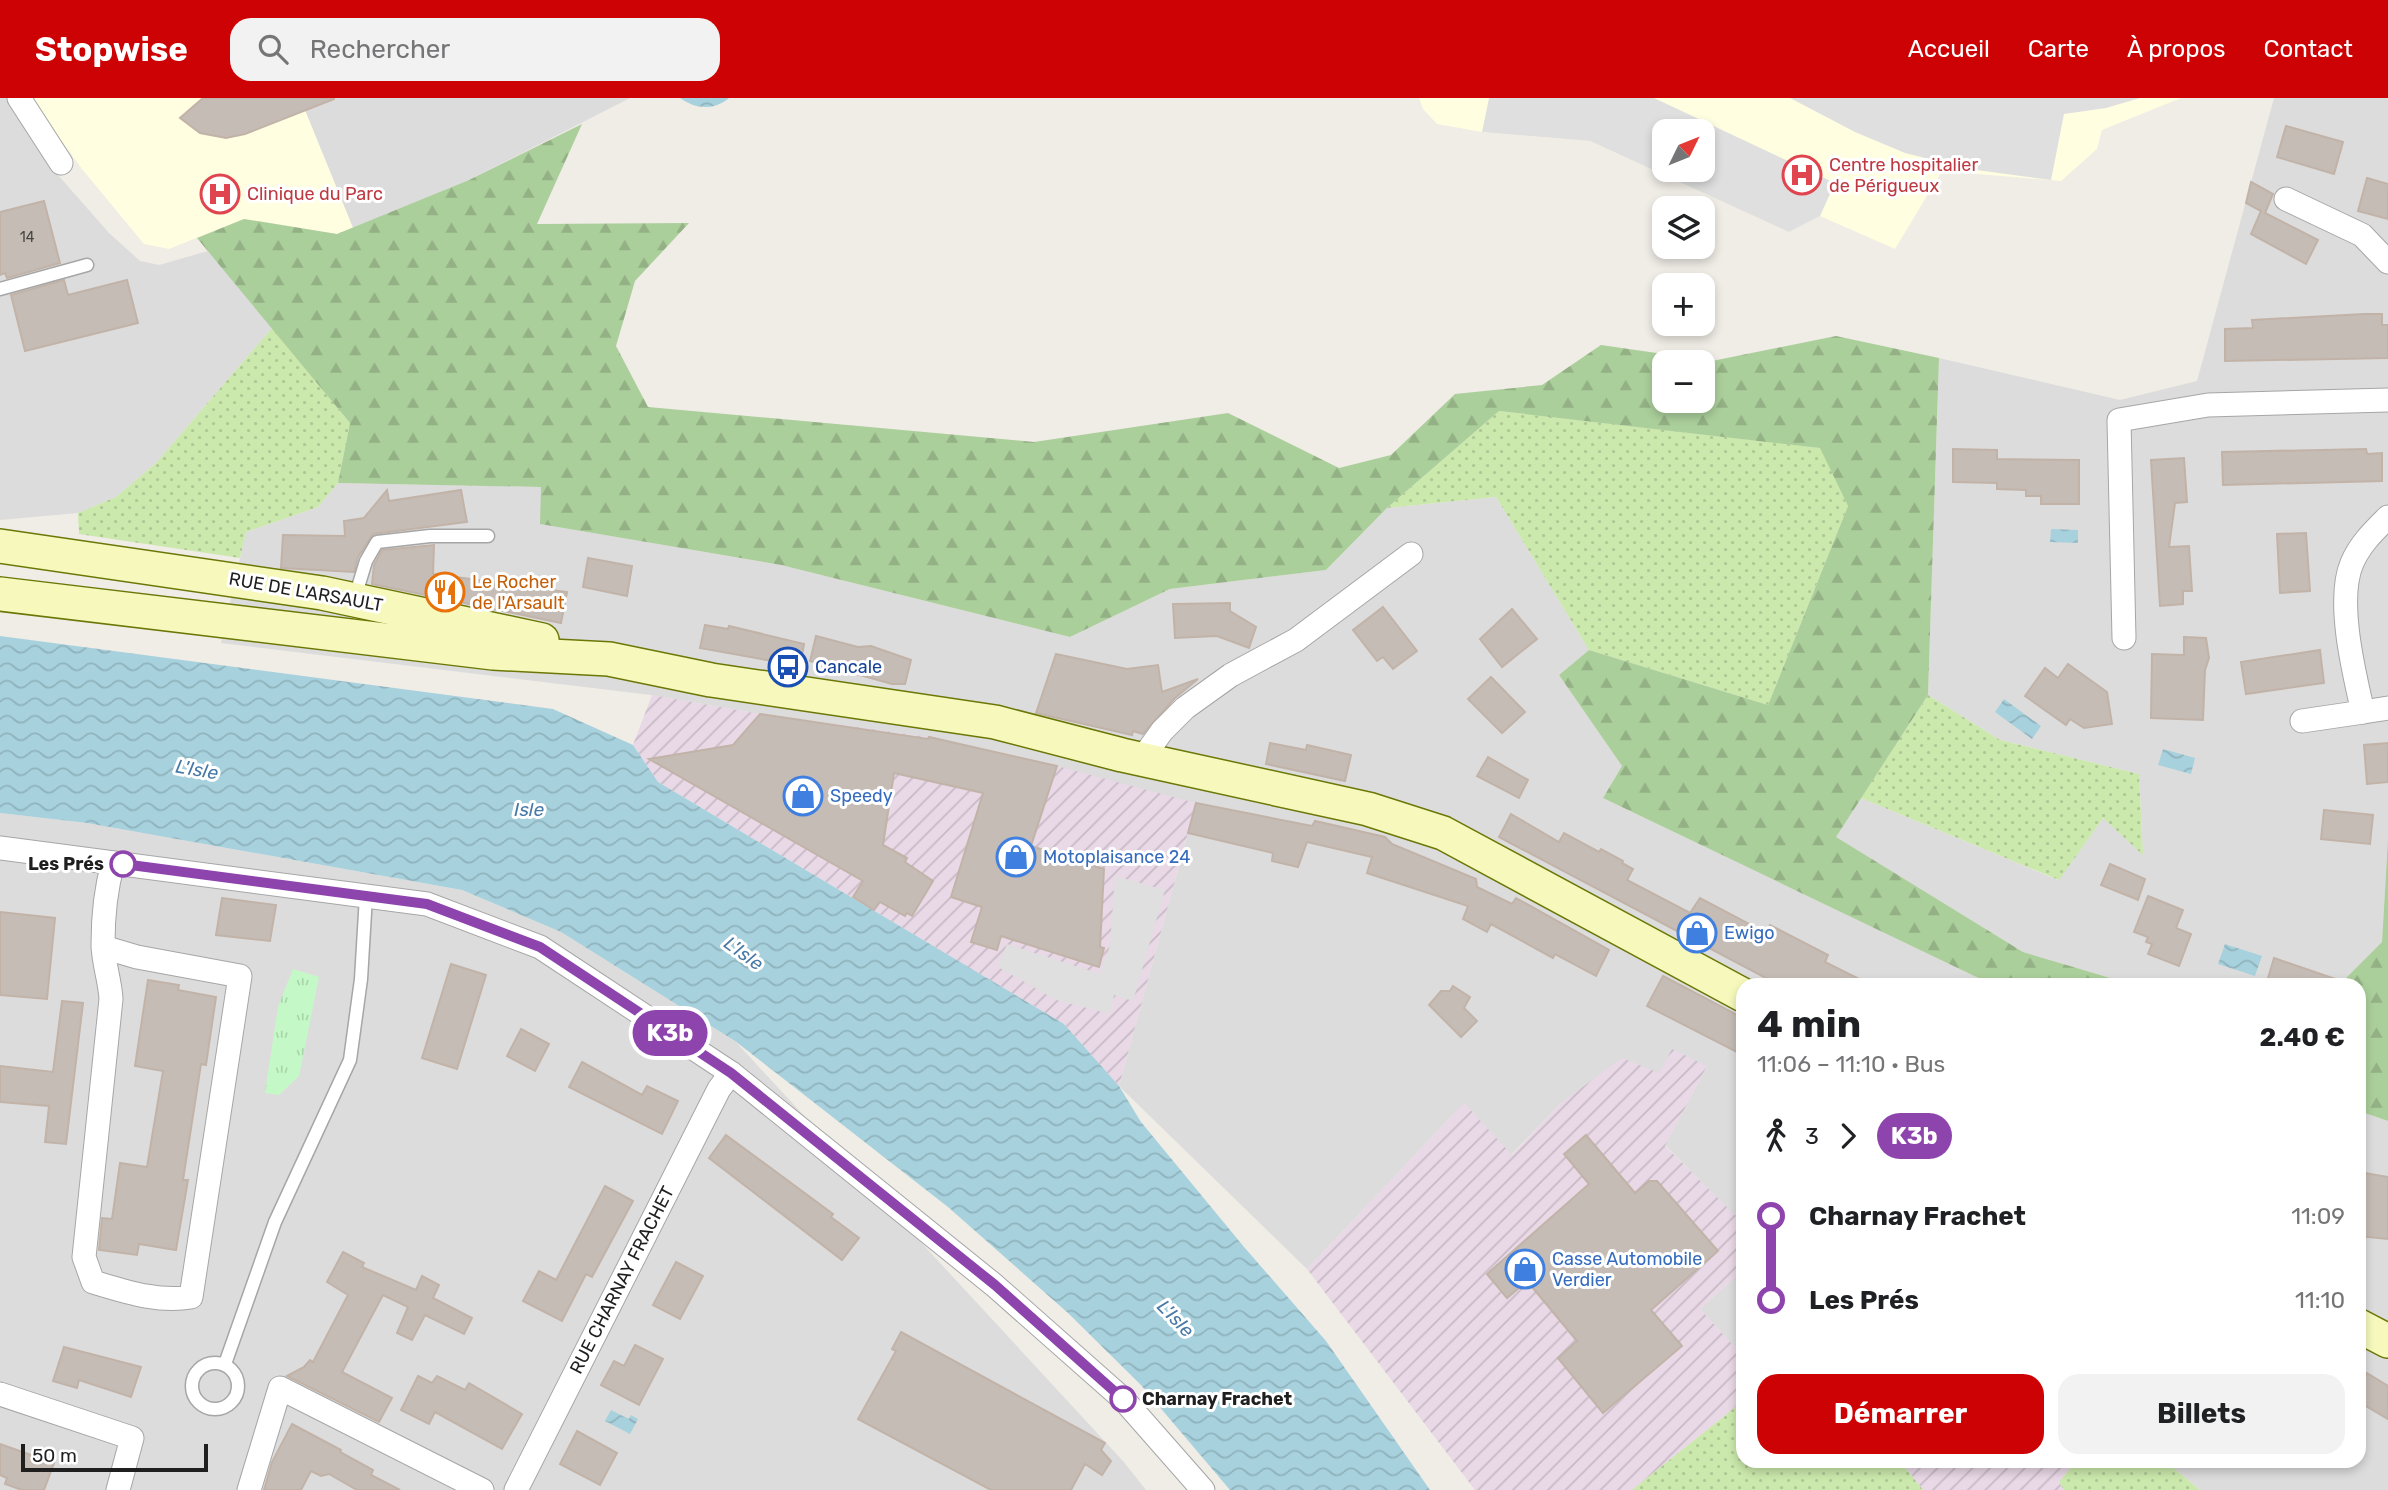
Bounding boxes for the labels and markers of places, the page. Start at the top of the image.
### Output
hospital icon: Centre hospitalier de Périgueux [1781,154,1823,196]
place label: Centre hospitalier de Périgueux [1829,154,1978,197]
hospital icon: Clinique du Parc [199,173,241,215]
place label: Clinique du Parc [247,183,383,205]
restaurant icon: Le Rocher de l'Arsault [424,571,466,613]
place label: Le Rocher de l'Arsault [472,571,565,614]
bus stop icon: Cancale [767,646,809,688]
place label: Cancale [815,656,882,678]
shop icon: Speedy [782,775,824,817]
place label: Speedy [830,785,893,807]
shop icon: Motoplaisance 24 [995,836,1037,878]
place label: Motoplaisance 24 [1043,846,1190,868]
marker: Les Prés [110,851,136,877]
place label: Les Prés [28,853,104,875]
shop icon: Ewigo [1676,912,1718,954]
place label: Ewigo [1724,922,1775,944]
shop icon: Casse Automobile Verdier [1504,1248,1546,1290]
place label: Casse Automobile Verdier [1552,1248,1702,1291]
marker: Charnay Frachet [1110,1386,1136,1412]
place label: Charnay Frachet [1142,1388,1292,1410]

